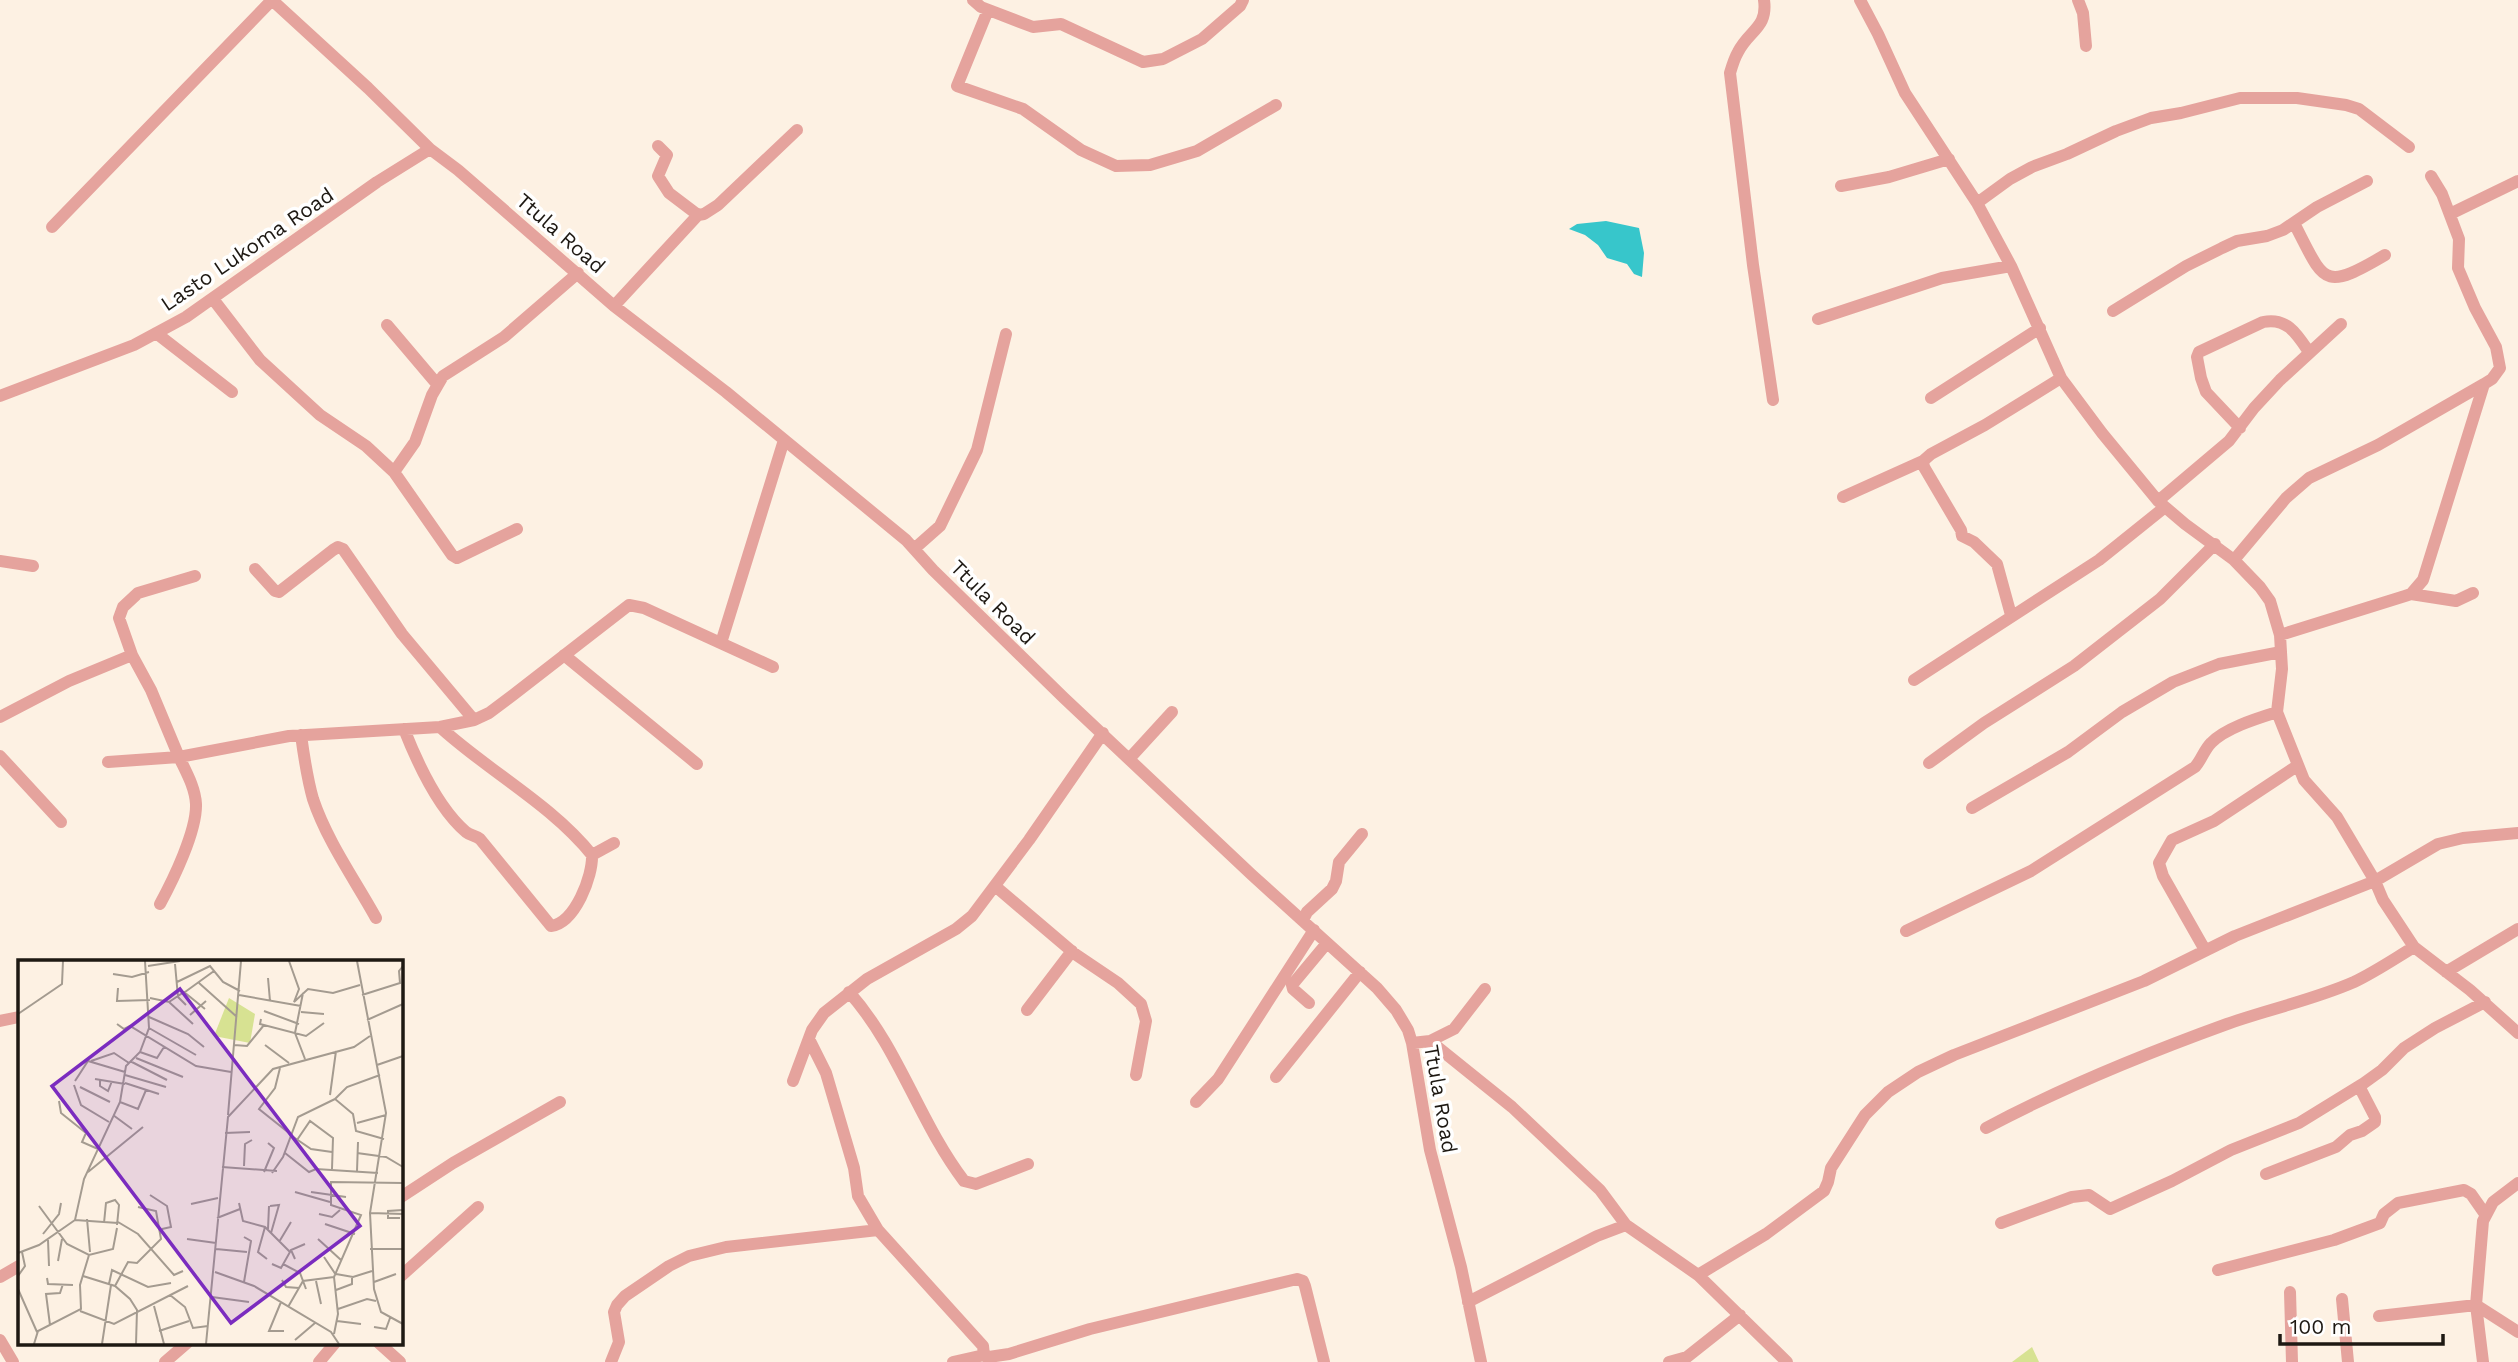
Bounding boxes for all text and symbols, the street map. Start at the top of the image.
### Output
street label: Lasto Lukoma Road [156,182,338,316]
street label: Ttula Road [511,188,611,278]
street label: Ttula Road [945,554,1041,650]
inset map [18,960,402,1344]
street label: Ttula Road [1419,1043,1463,1155]
scale bar [2280,1302,2443,1346]
text: 100 m [2290,1314,2352,1339]

